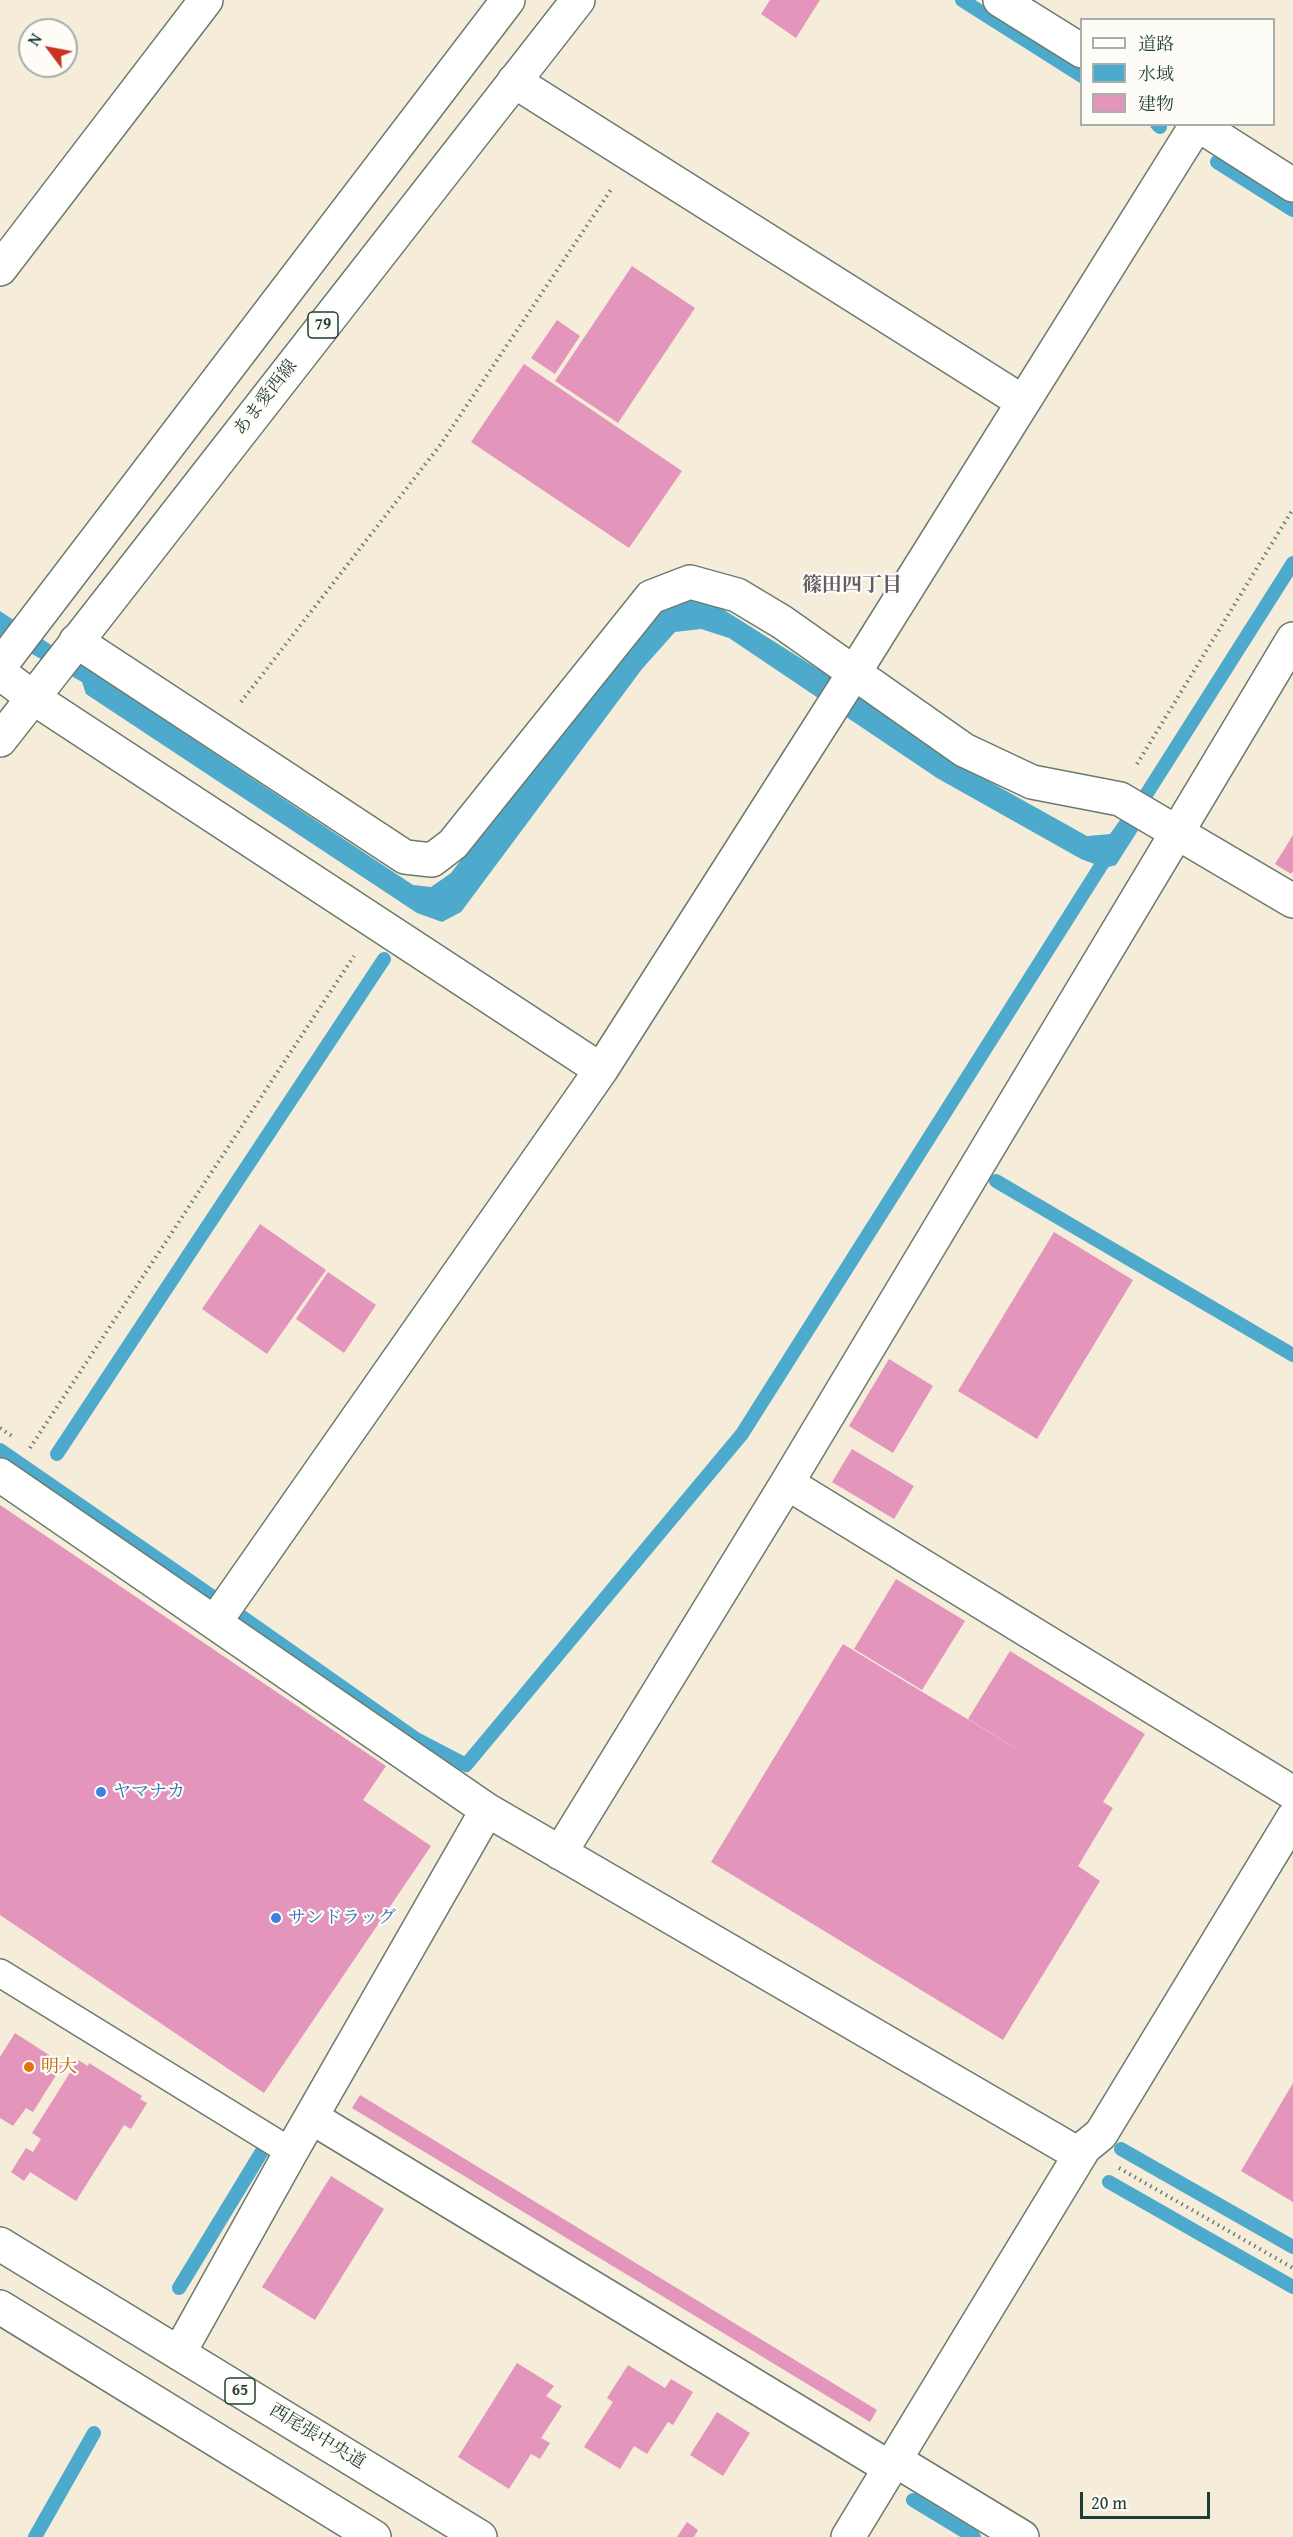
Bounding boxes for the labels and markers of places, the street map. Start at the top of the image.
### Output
place label: ヤマナカ [113,1781,185,1803]
marker: ヤマナカ [94,1785,108,1799]
place label: サンドラッグ [288,1907,396,1929]
marker: サンドラッグ [269,1911,283,1925]
place label: 明大 [41,2056,77,2078]
marker: 明大 [22,2060,36,2074]

